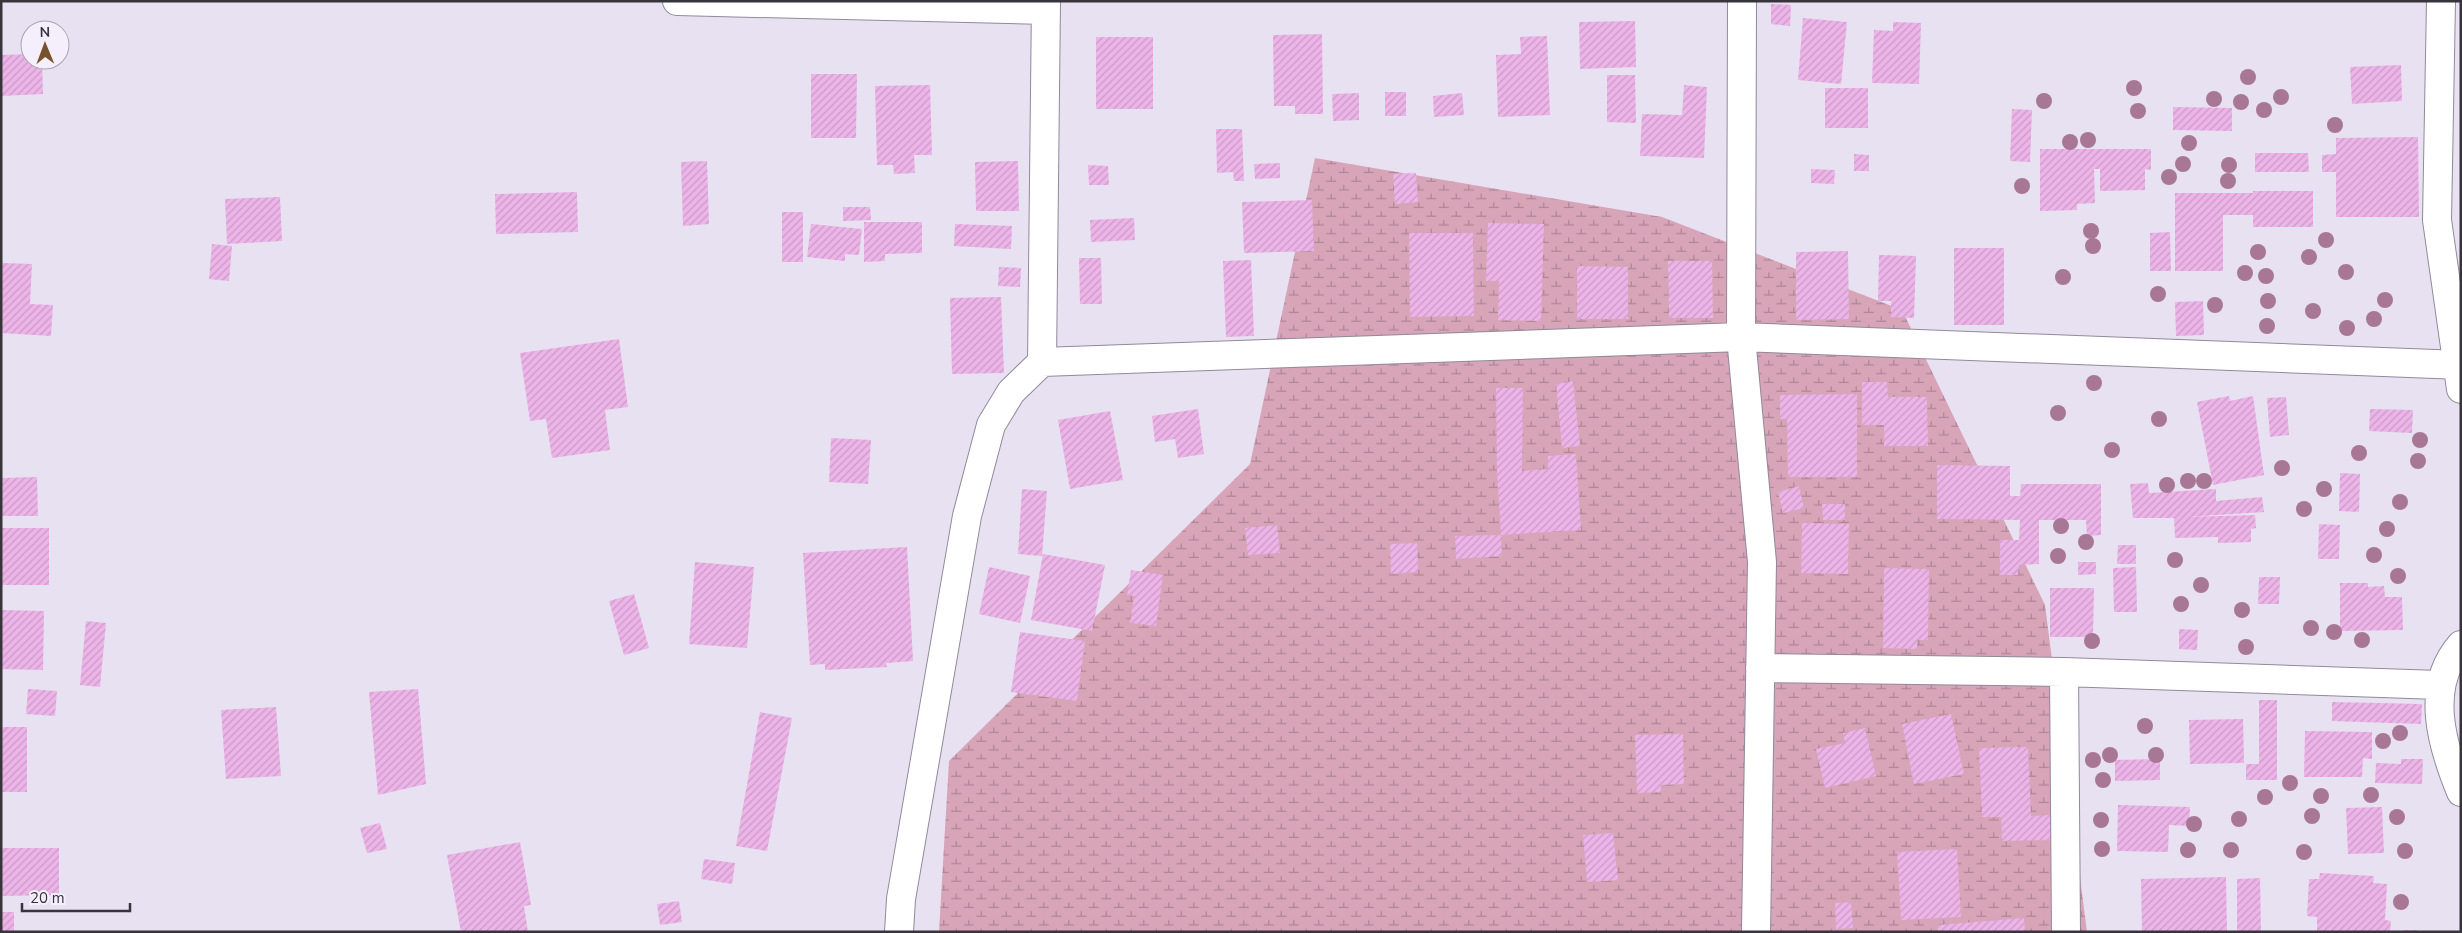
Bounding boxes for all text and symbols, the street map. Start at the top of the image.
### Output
north arrow [20,20,70,70]
text: N [39,23,50,42]
scale bar [22,880,130,912]
text: 20 m [30,888,65,908]

